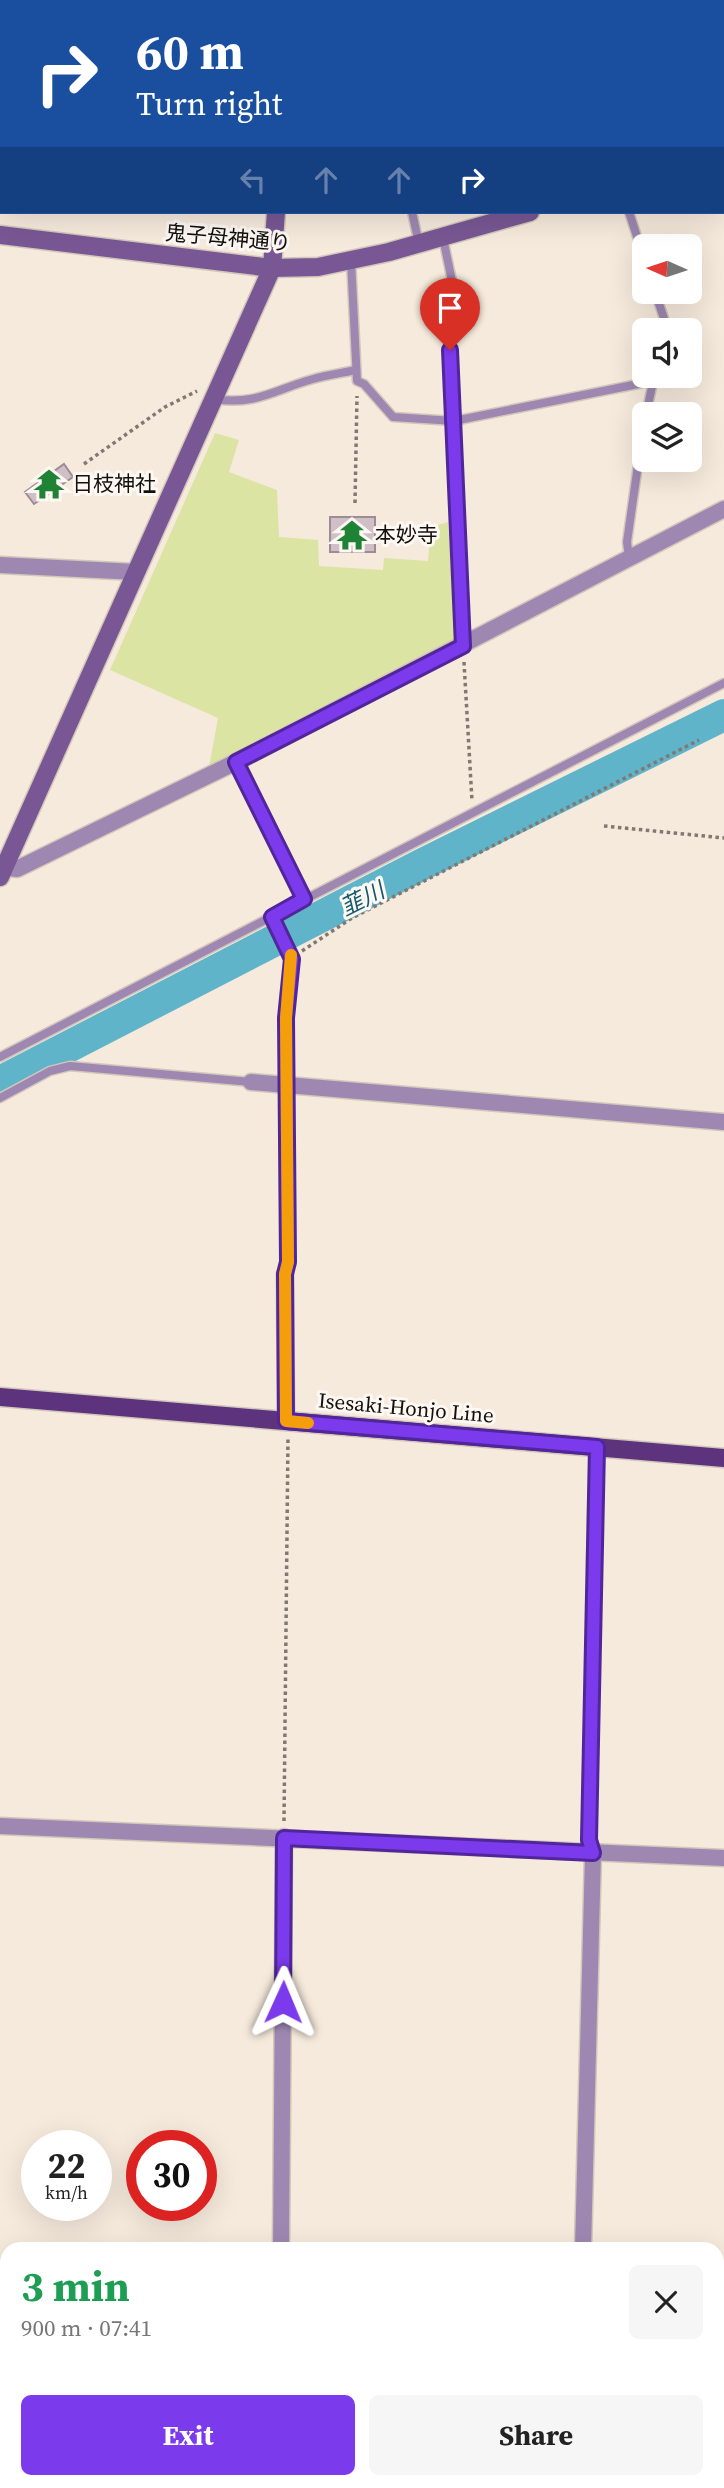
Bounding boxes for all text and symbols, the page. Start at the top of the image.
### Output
text: 60 m [136,18,244,85]
icon: right [21,28,112,119]
text: Turn right [136,82,282,126]
icon: left [234,161,272,199]
icon: ahead [307,161,345,199]
icon: ahead [380,161,418,199]
icon: right [453,161,491,199]
street label: 鬼子母神通り [164,218,292,257]
north arrow [632,234,702,304]
map controls [632,234,702,472]
pin [420,278,480,350]
icon: arrive [431,289,469,327]
button: sound [632,318,702,388]
button: layers [632,402,702,472]
temple icon: 日枝神社 [32,467,66,501]
place label: 日枝神社 [72,469,156,498]
temple icon: 本妙寺 [335,518,369,552]
place label: 本妙寺 [375,520,438,549]
water label: 韮川 [334,873,392,924]
street label: Isesaki-Honjo Line [317,1385,495,1430]
position arrow [246,1965,320,2039]
speed limit sign: 30 [126,2130,217,2221]
text: 22 [48,2142,85,2190]
text: km/h [45,2180,88,2205]
text: 3 min [21,2257,130,2315]
button: close [629,2265,703,2339]
text: 900 m · 07:41 [21,2312,152,2344]
button: Exit [21,2395,355,2475]
button: Share [369,2395,703,2475]

